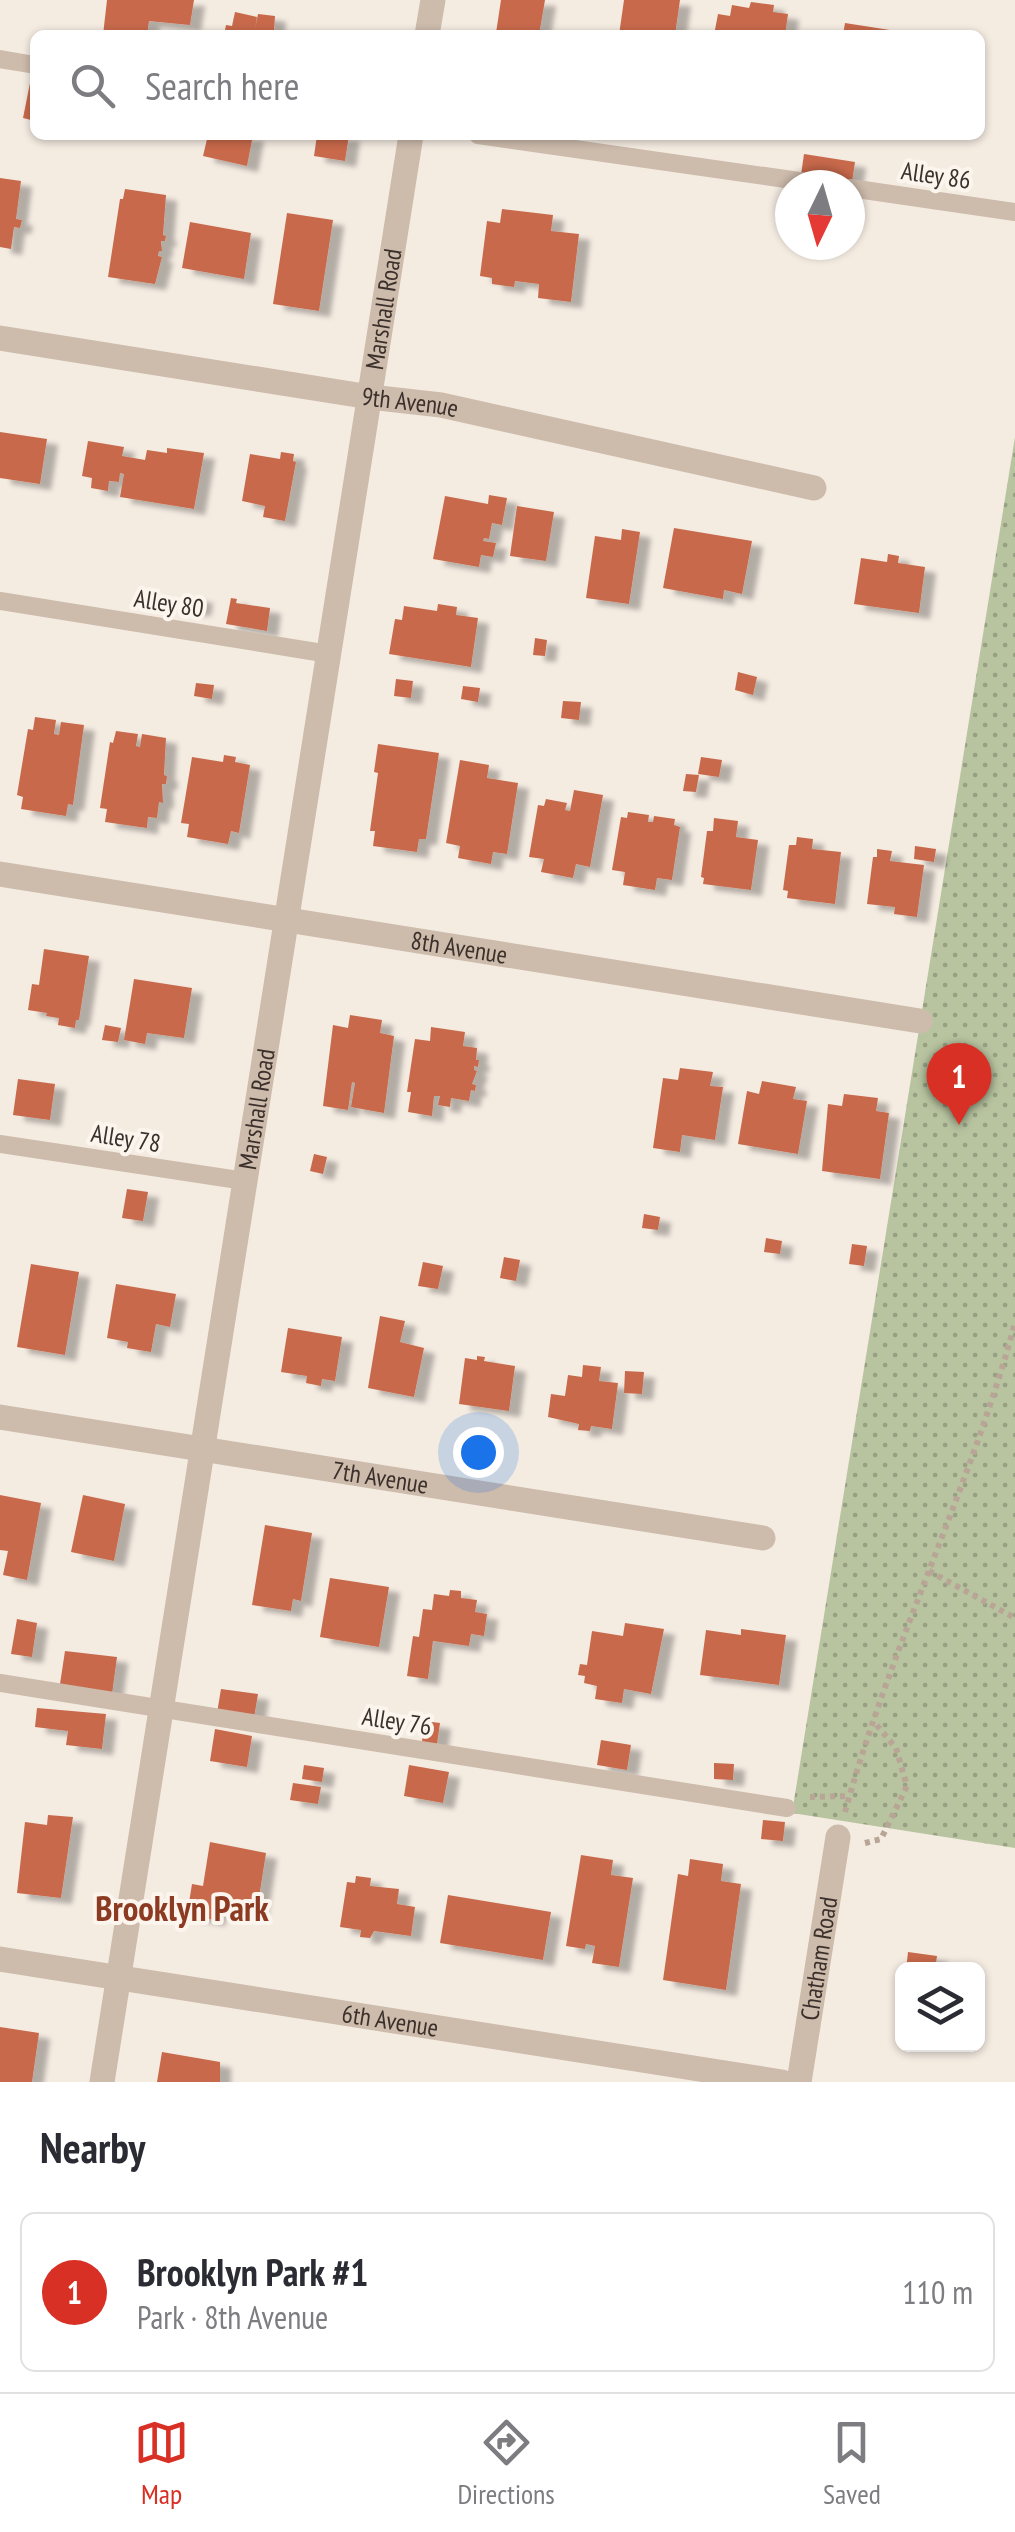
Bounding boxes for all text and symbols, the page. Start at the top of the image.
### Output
search box [30,30,985,140]
icon: search [65,58,120,113]
text: Search here [145,61,299,110]
street label: Alley 86 [899,154,973,196]
north arrow [775,170,865,260]
street label: Marshall Road [358,246,409,372]
street label: 9th Avenue [359,380,461,424]
street label: Alley 80 [132,582,206,624]
street label: 8th Avenue [409,924,510,971]
pin: 1 [926,1042,992,1125]
street label: Marshall Road [231,1046,282,1172]
street label: Alley 78 [89,1117,163,1159]
your location [453,1427,504,1478]
street label: 7th Avenue [330,1454,431,1501]
street label: Alley 76 [360,1700,434,1742]
district label: Brooklyn Park [95,1885,269,1931]
street label: Chatham Road [793,1894,844,2023]
map controls [895,1962,985,2052]
button: layers [895,1962,985,2052]
street label: 6th Avenue [340,1997,441,2044]
text: Nearby [40,2120,145,2175]
text: Brooklyn Park #1 [137,2247,368,2296]
text: 1 [67,2271,82,2313]
text: 110 m [902,2271,973,2313]
text: Park · 8th Avenue [137,2296,328,2338]
tab: Map [134,2415,189,2512]
tab: Directions [457,2415,555,2512]
tab: Saved [823,2415,881,2512]

